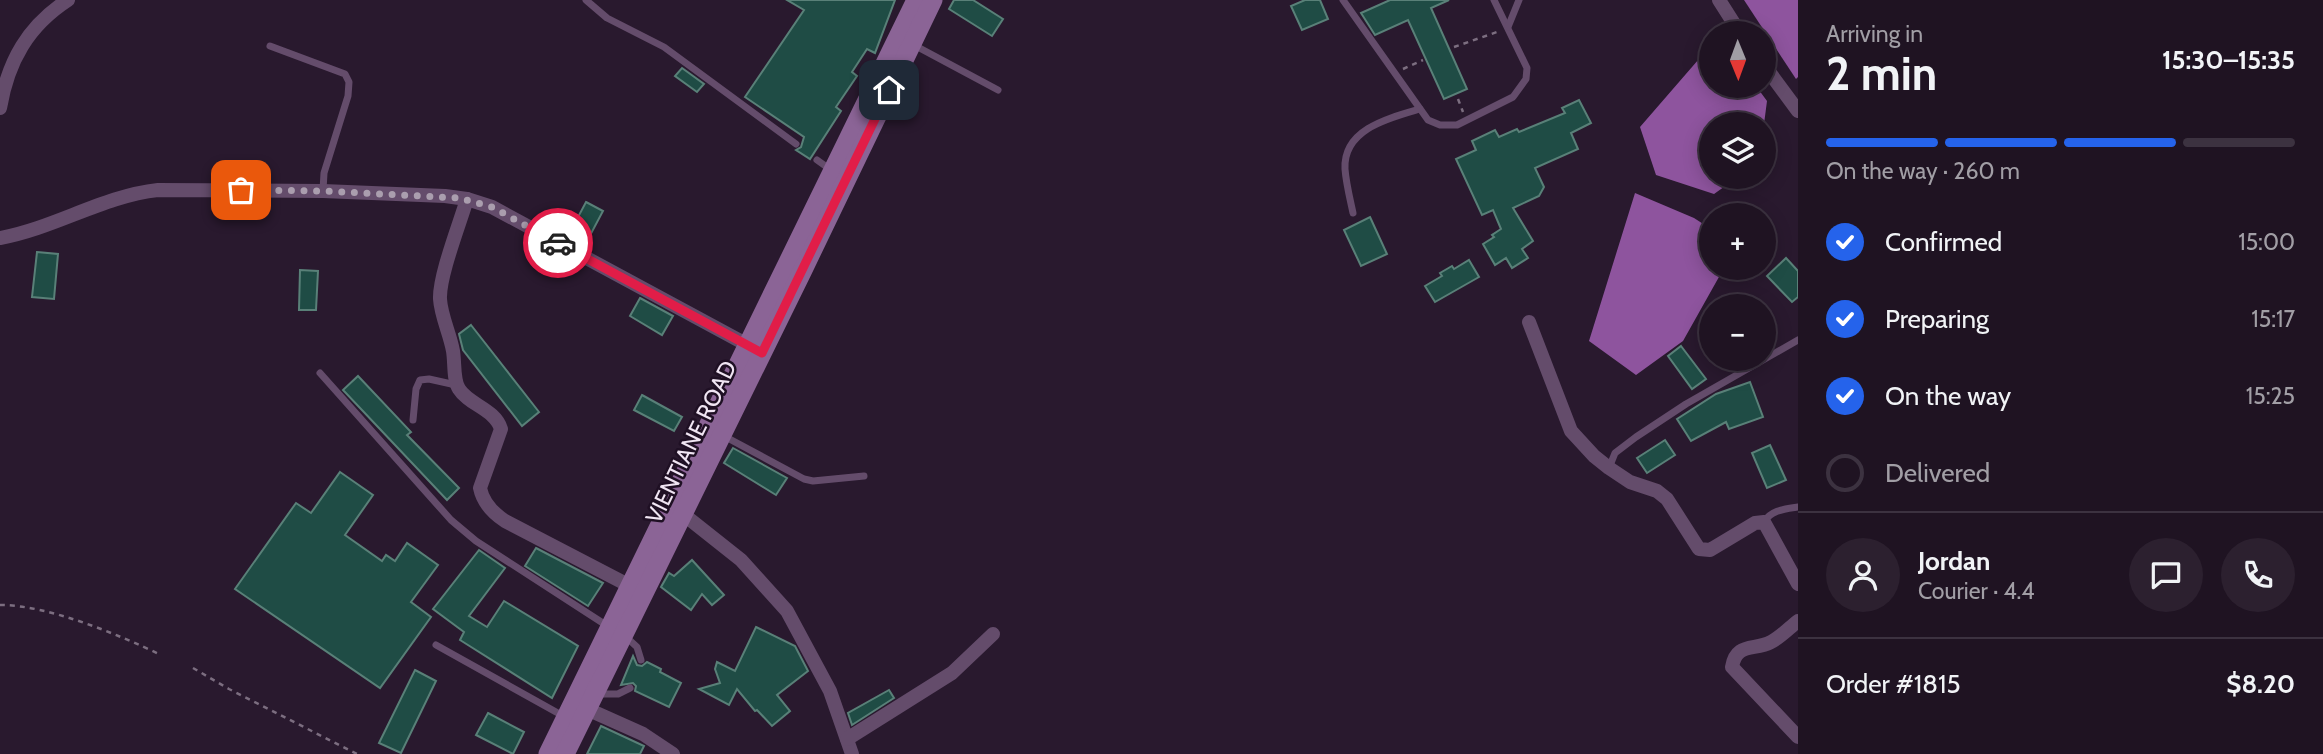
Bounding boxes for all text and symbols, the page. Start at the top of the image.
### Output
text: Arriving in [1826,20,1923,48]
north arrow [1699,21,1776,98]
map controls [1699,21,1776,371]
text: 15:30–15:35 [2162,44,2295,76]
text: 2 min [1826,46,1937,102]
pin [859,60,919,120]
icon: home [870,71,908,109]
button: layers [1699,112,1776,189]
text: On the way · 260 m [1826,157,2020,185]
pin [211,160,271,220]
icon: bag [222,171,260,209]
button: + [1699,203,1776,280]
courier [523,208,593,278]
icon: check [1826,223,1864,261]
icon: car [539,224,577,262]
text: Confirmed [1885,226,2002,258]
text: 15:00 [2238,228,2295,256]
button: − [1699,294,1776,371]
icon: check [1826,300,1864,338]
text: Preparing [1885,303,1989,335]
text: 15:17 [2251,305,2295,333]
street label: VIENTIANE ROAD [640,356,742,528]
icon: check [1826,377,1864,415]
text: On the way [1885,380,2011,412]
text: 15:25 [2246,382,2295,410]
text: Delivered [1885,457,1990,489]
button: person [1826,538,1900,612]
button: chat [2129,538,2203,612]
button: phone [2221,538,2295,612]
text: Jordan [1918,545,1990,577]
text: Courier · 4.4 [1918,577,2035,605]
text: Order #1815 [1826,668,1961,700]
text: $8.20 [2226,668,2295,700]

